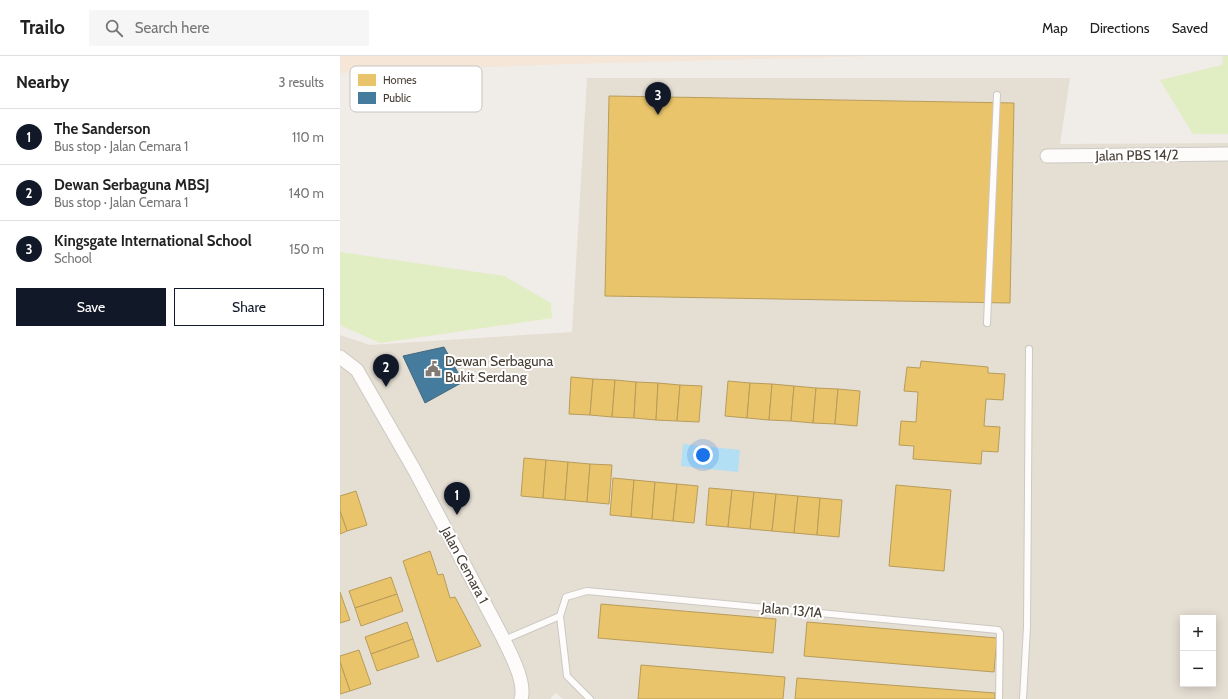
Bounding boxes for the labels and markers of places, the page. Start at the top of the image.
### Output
pin: 3 [645,82,671,115]
place label: Dewan Serbaguna Bukit Serdang [445,352,553,386]
pin: 2 [373,354,399,387]
public building icon: Dewan Serbaguna Bukit Serdang [424,360,442,378]
pin: 1 [444,482,470,515]

